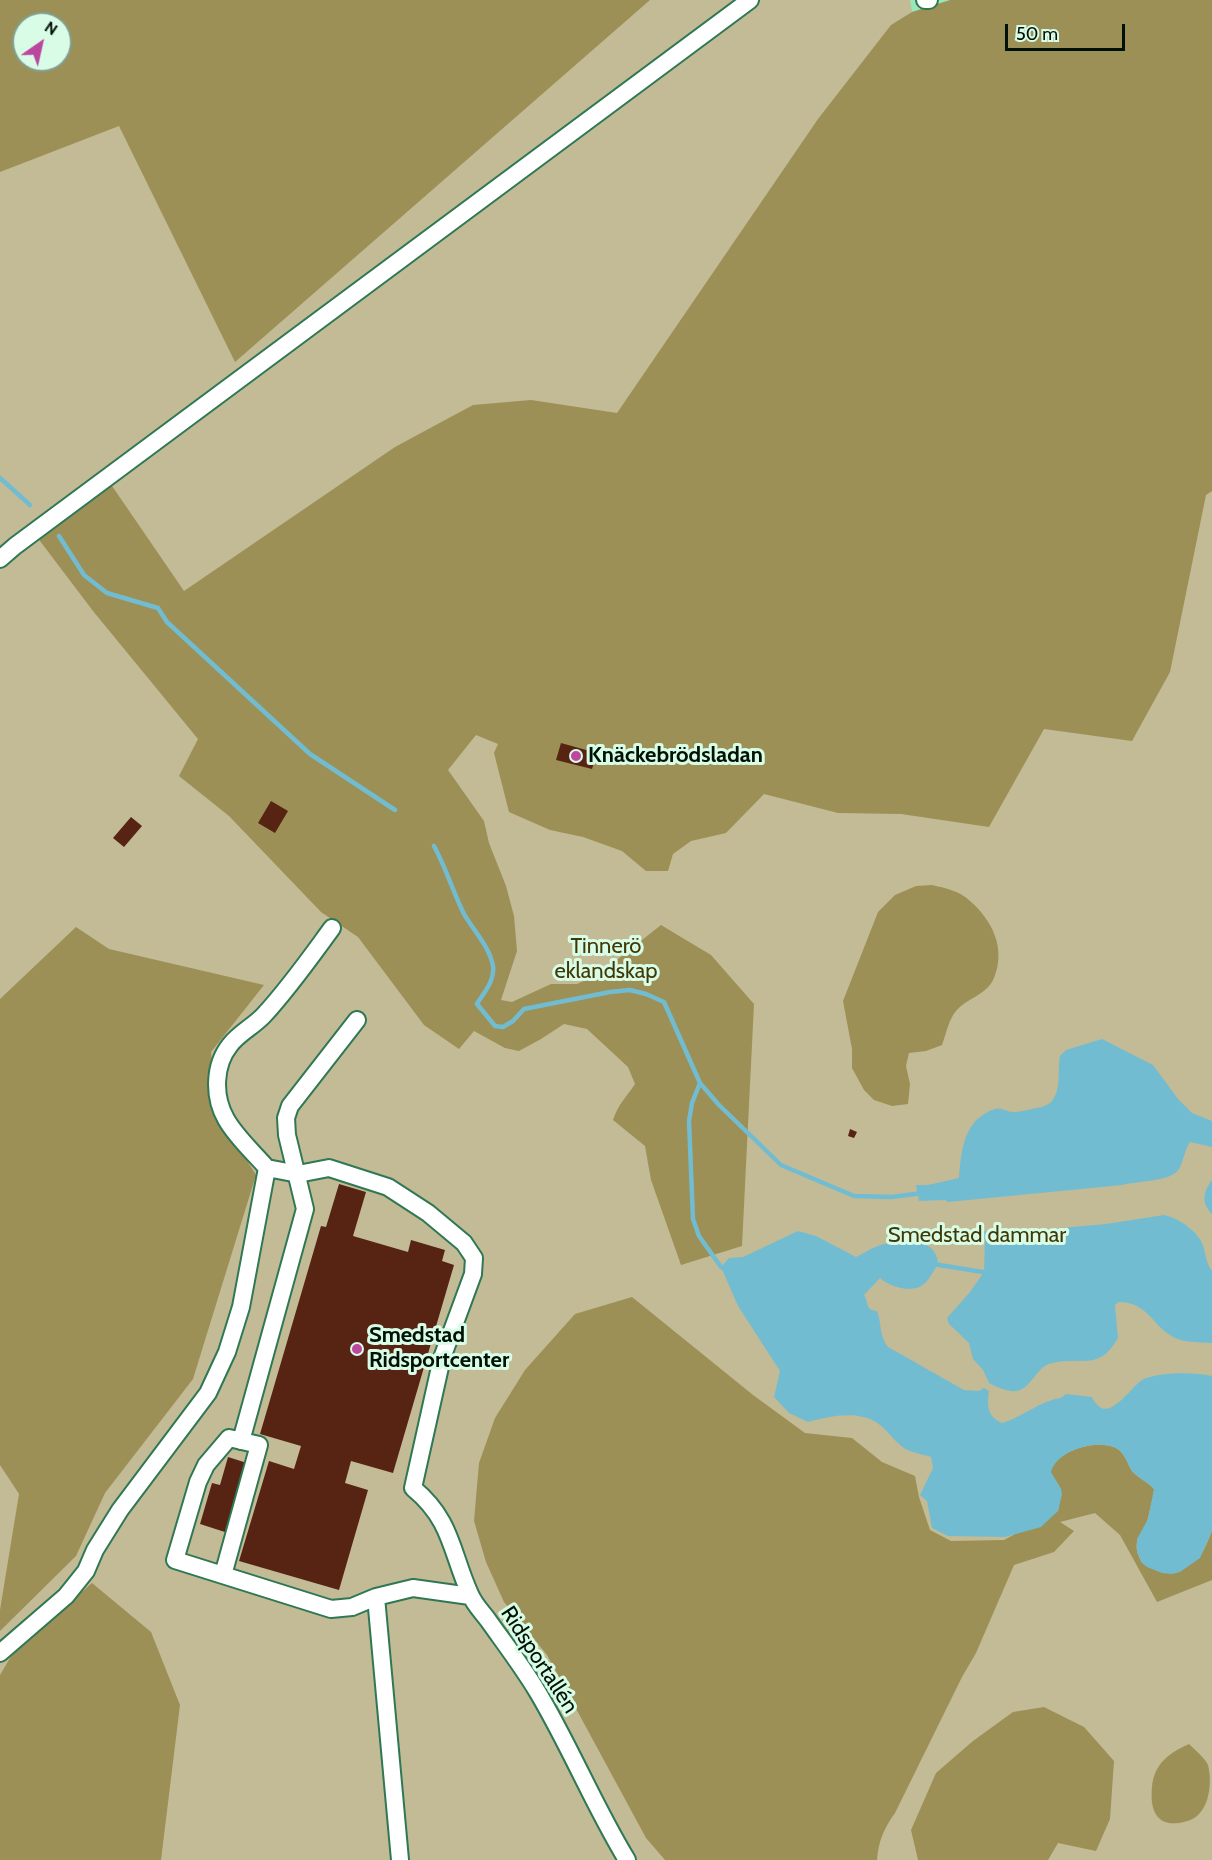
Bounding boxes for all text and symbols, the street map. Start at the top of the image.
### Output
north arrow [12,12,72,72]
scale bar [1008,12,1128,50]
text: N [41,17,61,39]
text: 50 m [1016,23,1058,45]
place label: Knäckebrödsladan [588,743,763,769]
marker: Knäckebrödsladan [569,749,583,763]
park label: Tinnerö eklandskap [554,934,658,986]
park label: Smedstad dammar [888,1223,1066,1249]
place label: Smedstad Ridsportcenter [369,1323,509,1374]
marker: Smedstad Ridsportcenter [350,1342,364,1356]
street label: Ridsportallén [495,1602,583,1718]

